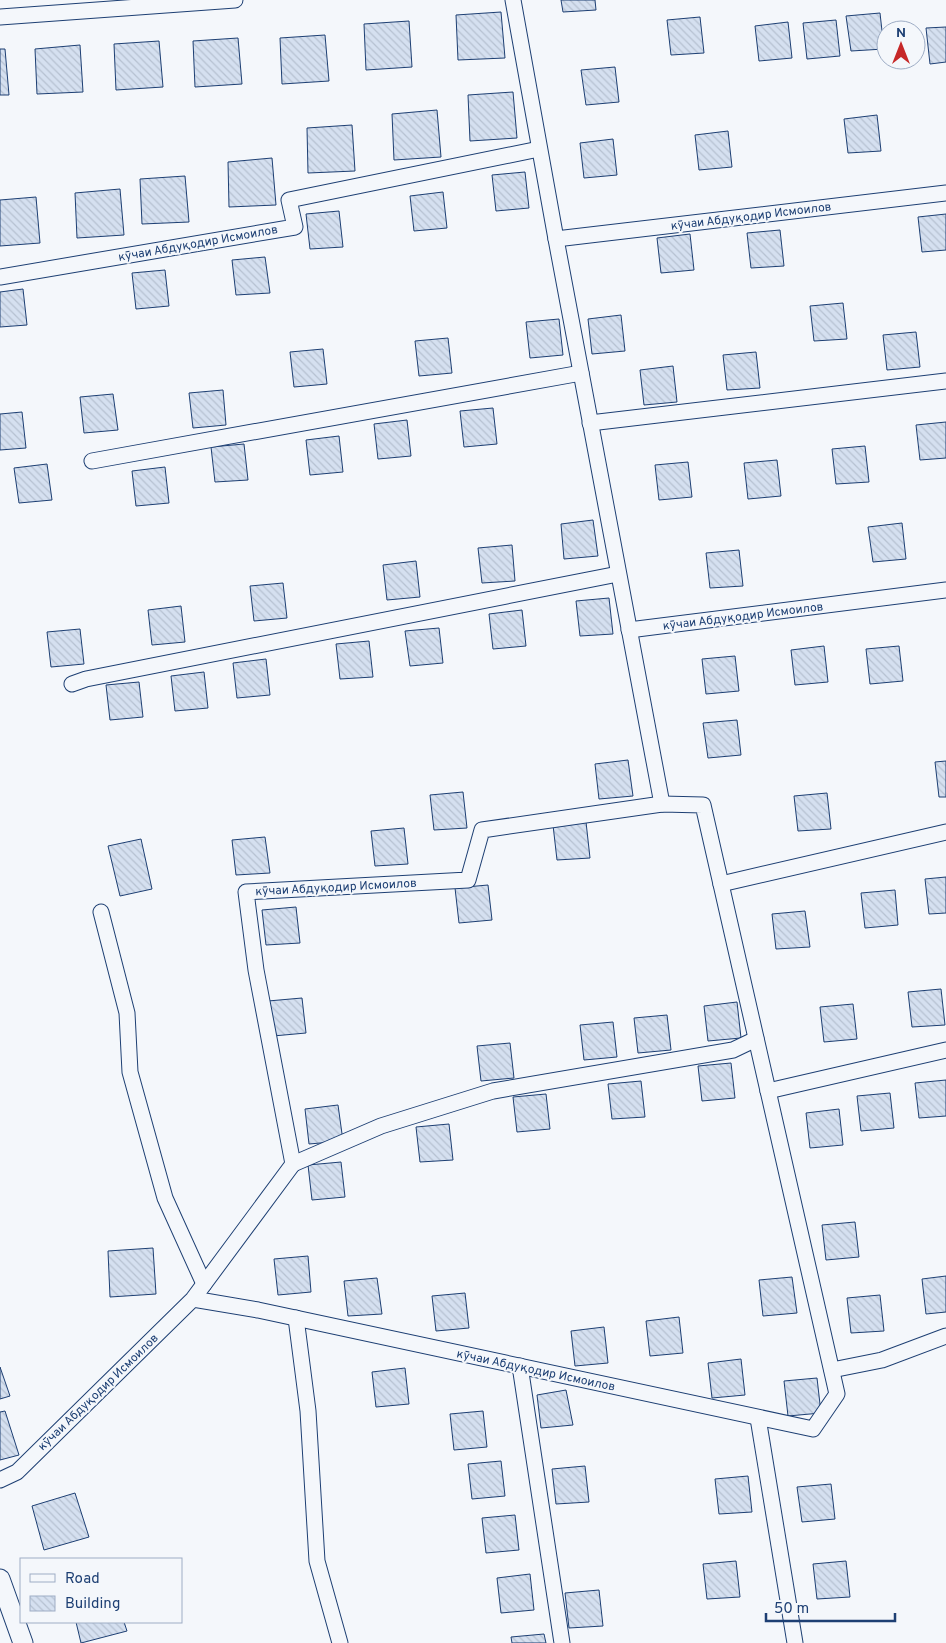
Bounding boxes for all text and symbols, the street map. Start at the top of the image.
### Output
north arrow [876,20,926,70]
text: N [896,25,906,42]
street label: кӯчаи Абдуқодир Исмоилов [670,199,832,235]
street label: кӯчаи Абдуқодир Исмоилов [117,222,279,266]
street label: кӯчаи Абдуқодир Исмоилов [662,599,824,635]
street label: кӯчаи Абдуқодир Исмоилов [255,876,417,900]
street label: кӯчаи Абдуқодир Исмоилов [35,1331,162,1455]
street label: кӯчаи Абдуқодир Исмоилов [455,1346,617,1396]
legend [20,1558,182,1623]
text: Road [65,1570,100,1589]
scale bar [766,1590,895,1622]
text: Building [65,1595,120,1614]
text: 50 m [774,1600,809,1619]

